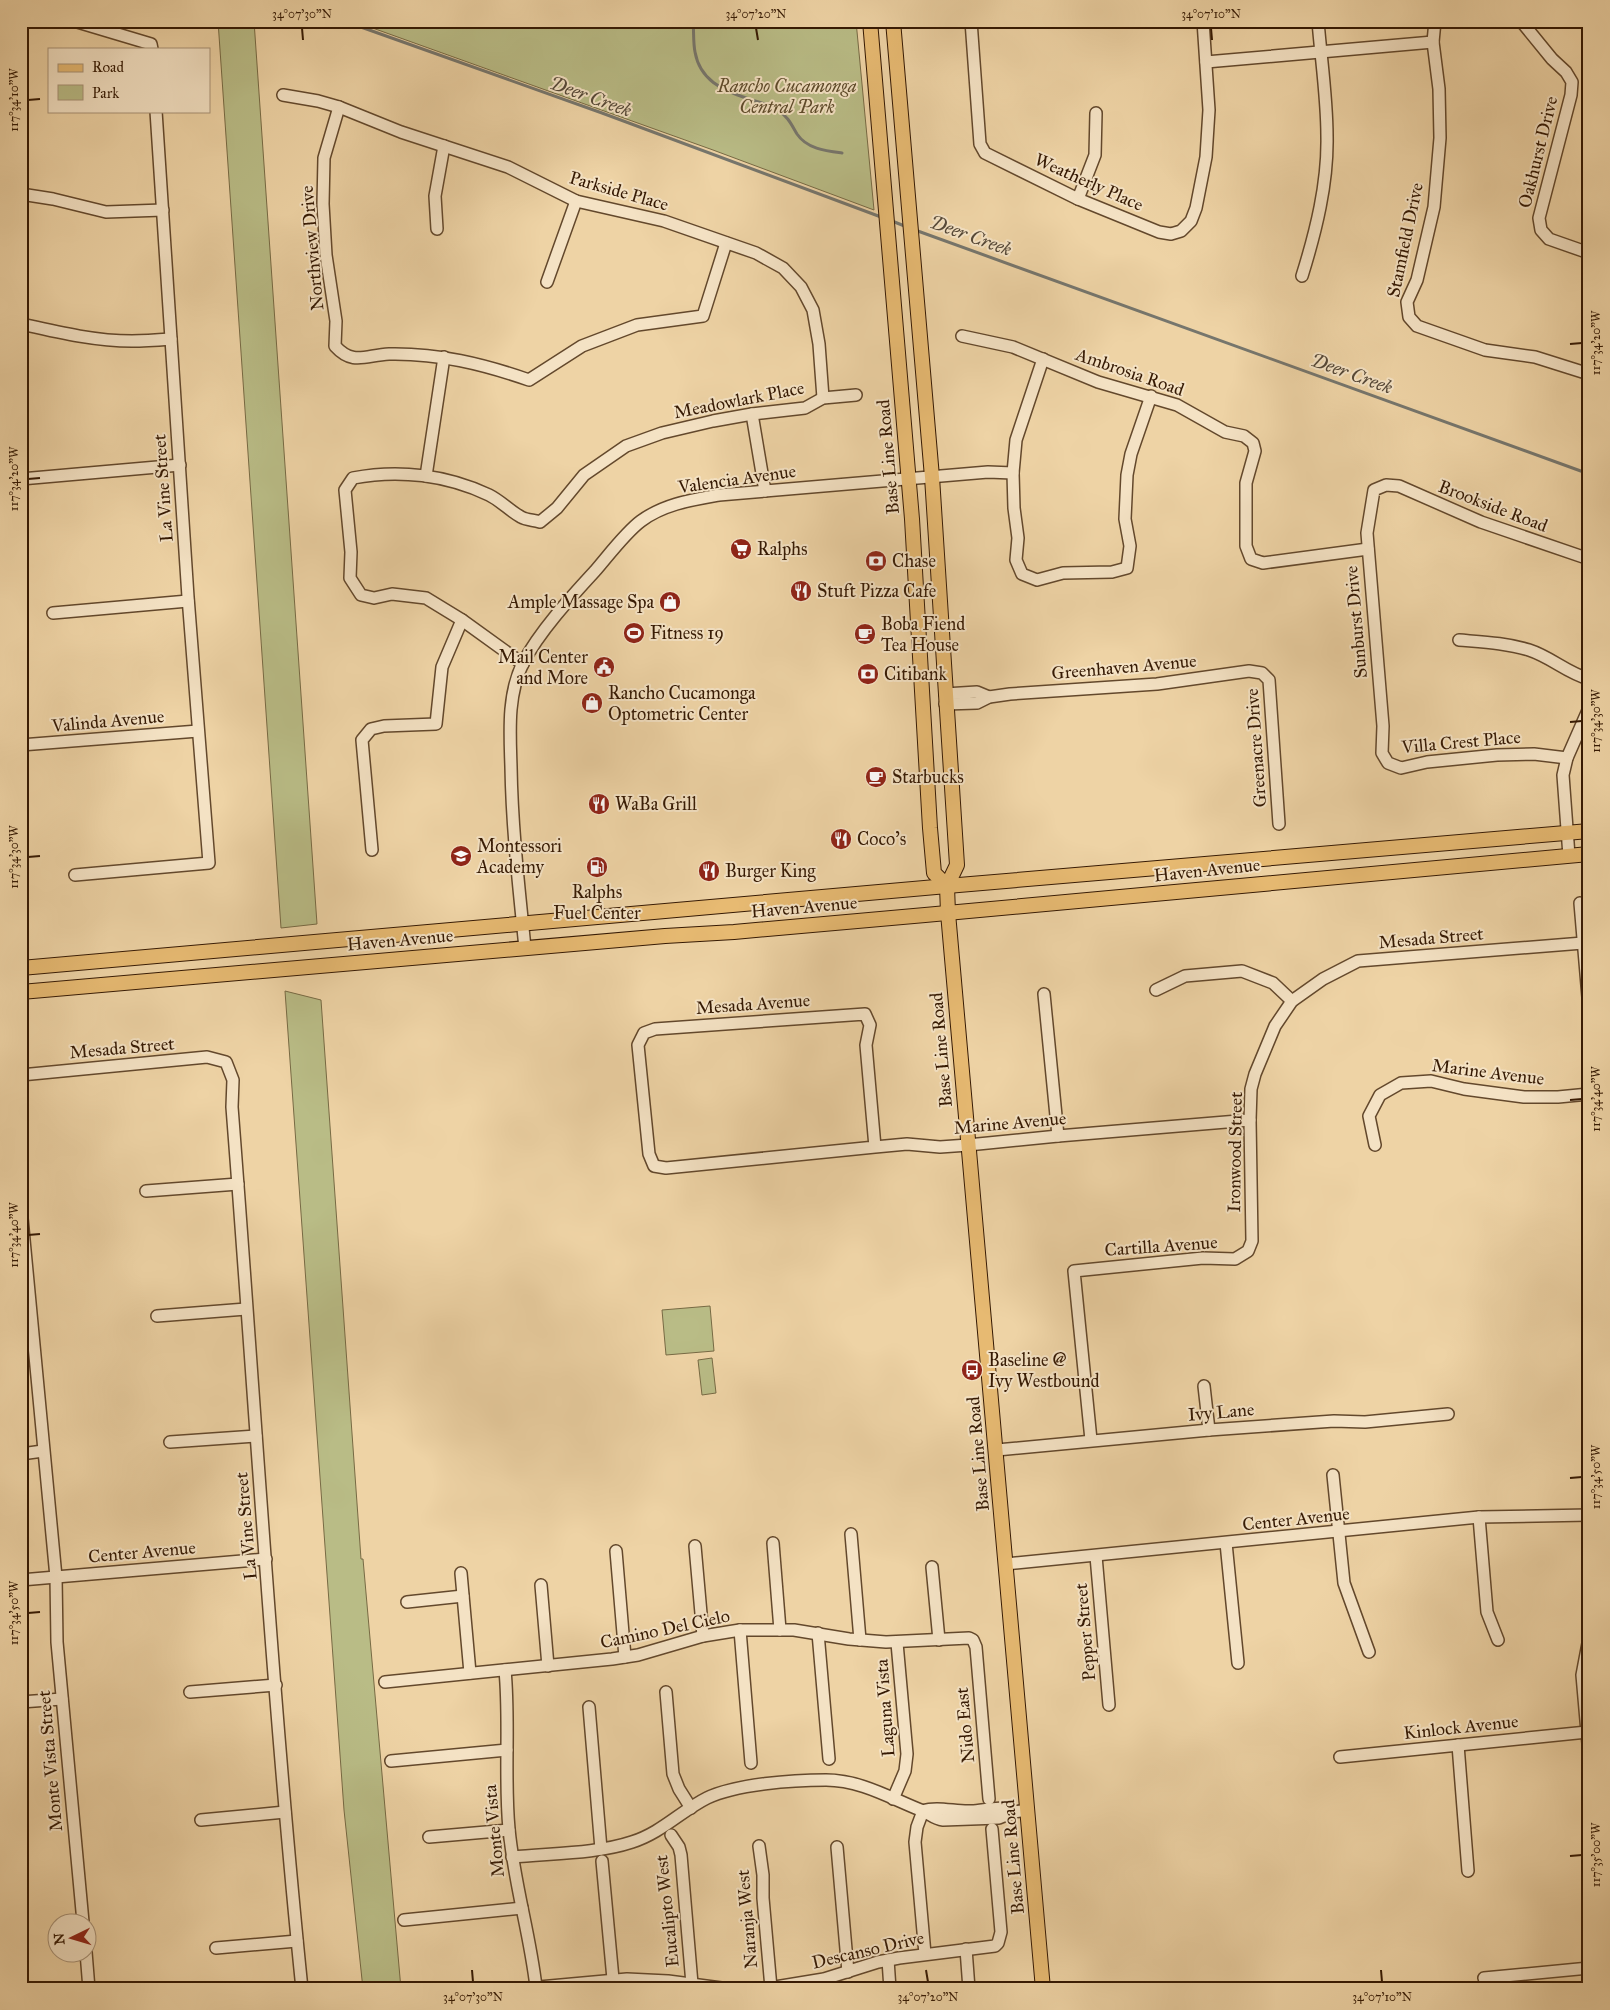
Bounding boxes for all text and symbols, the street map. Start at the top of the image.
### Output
text: 34°07'30"N [272,7,332,21]
text: 34°07'20"N [726,7,786,21]
text: 34°07'10"N [1181,7,1241,21]
legend [48,48,210,112]
text: Road [92,58,124,76]
text: 117°34'10"W [7,68,21,132]
water label: Deer Creek [547,71,635,122]
park label: Rancho Cucamonga Central Park [717,75,857,118]
text: Park [92,84,119,102]
street label: Oakhurst Drive [1513,94,1563,210]
street label: Weatherly Place [1031,148,1147,216]
street label: Parkside Place [567,166,671,216]
street label: Stamfield Drive [1382,181,1428,299]
street label: Northview Drive [296,185,328,311]
water label: Deer Creek [927,210,1015,261]
text: 117°34'20"W [1589,310,1603,375]
street label: Ambrosia Road [1072,343,1187,401]
water label: Deer Creek [1308,348,1396,399]
street label: Meadowlark Place [672,377,806,423]
street label: Base Line Road [872,399,904,515]
street label: La Vine Street [148,433,178,543]
text: 117°34'20"W [7,446,21,511]
street label: Valencia Avenue [676,460,797,498]
street label: Brookside Road [1435,475,1551,537]
supermarket icon: Ralphs [729,537,753,561]
place label: Ralphs [757,538,808,560]
bank icon: Chase [864,549,888,573]
place label: Chase [892,550,936,572]
street label: Sunburst Drive [1340,565,1372,679]
restaurant icon: Stuft Pizza Cafe [789,579,813,603]
place label: Stuft Pizza Cafe [817,580,936,602]
shop icon: Ample Massage Spa [658,590,682,614]
place label: Ample Massage Spa [507,591,654,614]
place label: Boba Fiend Tea House [881,613,965,656]
sports icon: Fitness 19 [622,621,646,645]
place label: Fitness 19 [650,622,724,644]
cafe icon: Boba Fiend Tea House [853,622,877,646]
place label: Mail Center and More [498,646,588,689]
street label: Greenhaven Avenue [1051,650,1197,684]
public building icon: Mail Center and More [592,655,616,679]
bank icon: Citibank [856,662,880,686]
place label: Citibank [884,663,947,685]
place label: Rancho Cucamonga Optometric Center [608,682,756,725]
street label: Greenacre Drive [1241,688,1271,808]
text: 117°34'30"W [1589,689,1603,753]
shop icon: Rancho Cucamonga Optometric Center [580,691,604,715]
street label: Valinda Avenue [50,705,165,737]
street label: Villa Crest Place [1399,726,1522,758]
cafe icon: Starbucks [864,765,888,789]
place label: Starbucks [892,766,964,788]
restaurant icon: WaBa Grill [587,792,611,816]
place label: WaBa Grill [615,793,697,815]
text: 117°34'30"W [7,825,21,889]
restaurant icon: Coco's [829,827,853,851]
place label: Coco's [857,828,906,850]
place label: Montessori Academy [476,835,562,878]
school or university icon: Montessori Academy [449,844,473,868]
street label: Haven Avenue [1153,853,1261,887]
fuel station icon: Ralphs Fuel Center [585,855,609,879]
restaurant icon: Burger King [697,859,721,883]
place label: Burger King [725,860,816,883]
place label: Ralphs Fuel Center [553,881,641,924]
street label: Haven Avenue [750,891,858,923]
street label: Mesada Street [1378,922,1485,954]
street label: Haven Avenue [346,924,454,956]
street label: Mesada Avenue [695,989,811,1019]
street label: Base Line Road [925,992,957,1108]
street label: Mesada Street [69,1032,176,1064]
street label: Marine Avenue [1431,1054,1545,1090]
text: 117°34'40"W [1589,1066,1603,1132]
street label: Ironwood Street [1223,1091,1247,1213]
street label: Marine Avenue [953,1107,1067,1139]
text: 117°34'40"W [7,1202,21,1268]
street label: Cartilla Avenue [1104,1231,1218,1261]
place label: Baseline @ Ivy Westbound [988,1349,1099,1392]
bus stop icon: Baseline @ Ivy Westbound [960,1358,984,1382]
street label: Base Line Road [962,1396,994,1512]
street label: Ivy Lane [1187,1398,1255,1426]
text: 117°34'50"W [1589,1444,1603,1509]
street label: La Vine Street [230,1471,262,1581]
street label: Center Avenue [1241,1502,1351,1536]
street label: Center Avenue [87,1536,197,1568]
text: 117°34'50"W [7,1580,21,1645]
street label: Pepper Street [1070,1581,1100,1682]
street label: Camino Del Cielo [598,1605,732,1653]
street label: Laguna Vista [871,1658,900,1758]
street label: Nido East [951,1686,979,1764]
street label: Monte Vista Street [33,1689,67,1832]
street label: Kinlock Avenue [1402,1710,1520,1744]
street label: Monte Vista [479,1783,509,1878]
street label: Base Line Road [997,1799,1029,1915]
text: 117°35'00"W [1589,1822,1603,1887]
street label: Eucalipto West [650,1853,684,1968]
street label: Naranja West [732,1868,762,1969]
north arrow [48,1912,98,1962]
street label: Descanso Drive [810,1926,926,1974]
text: N [51,1932,69,1946]
text: 34°07'30"N [443,1990,503,2004]
text: 34°07'20"N [898,1990,958,2004]
text: 34°07'10"N [1352,1990,1412,2004]

